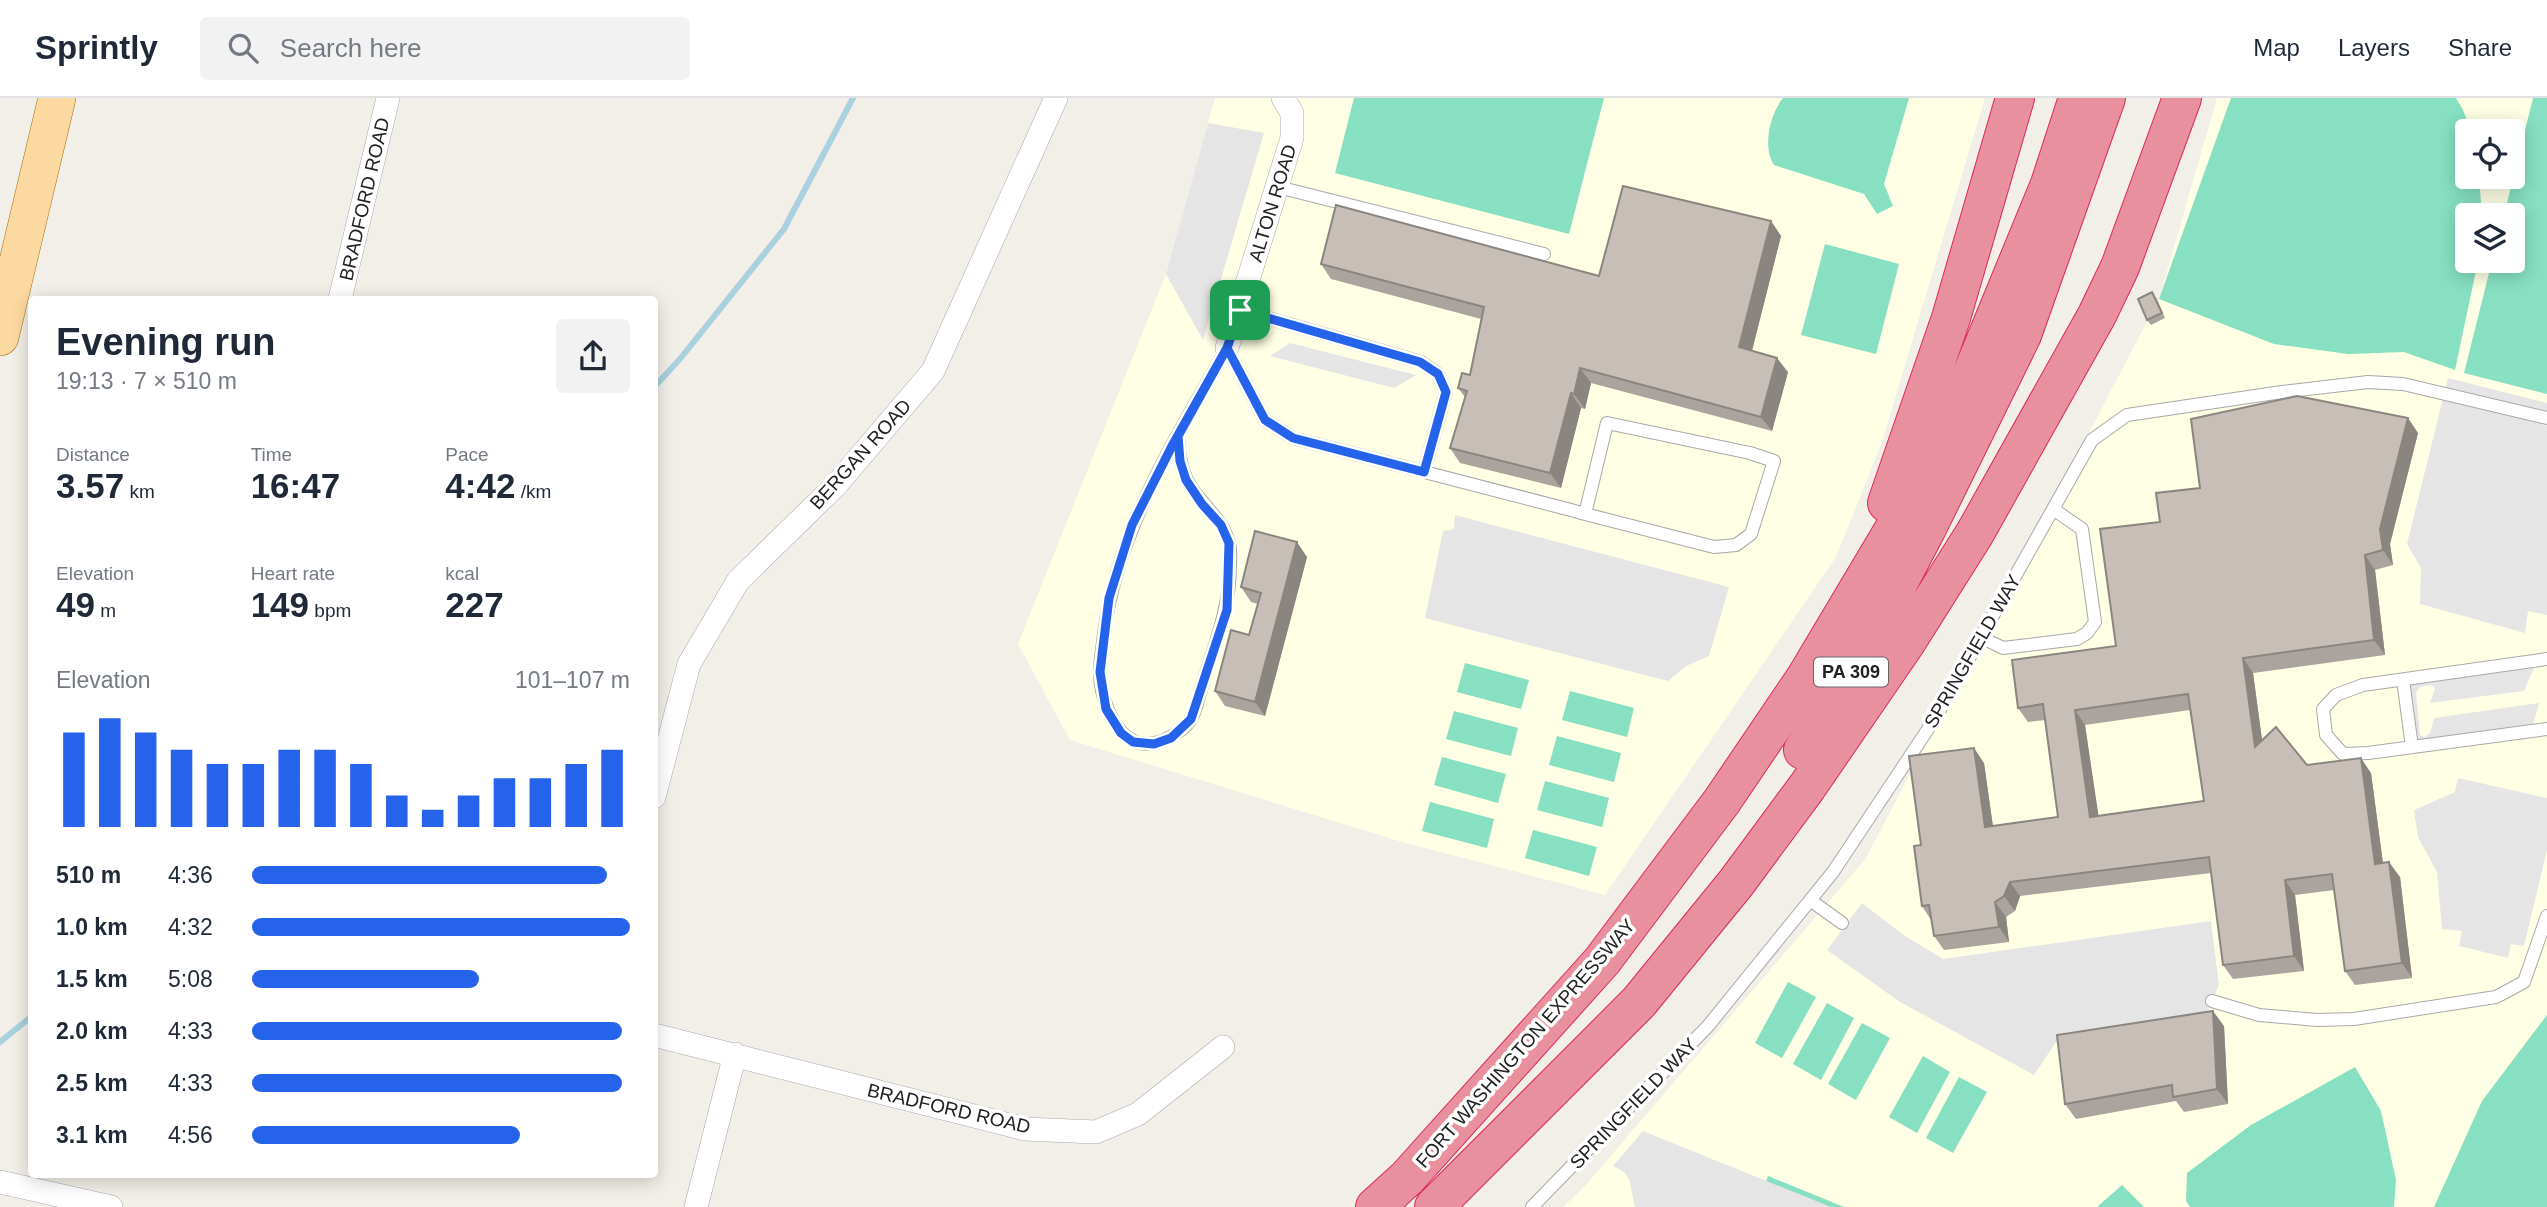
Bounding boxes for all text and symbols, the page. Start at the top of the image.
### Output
search box [200,17,690,80]
text: Sprintly [35,29,158,66]
icon: search [224,29,262,67]
text: Search here [280,33,422,63]
text: Map [2253,34,2300,61]
text: Layers [2338,34,2410,61]
text: Share [2448,34,2512,61]
street label: BRADFORD ROAD [335,115,393,283]
map controls [2455,119,2525,273]
button: locate [2455,119,2525,189]
street label: ALTON ROAD [1245,142,1300,264]
button: layers [2455,203,2525,273]
pin [1210,280,1270,340]
icon: arrive [1221,291,1259,329]
button: share [556,319,630,393]
text: Evening run [56,321,276,363]
text: 19:13 · 7 × 510 m [56,368,237,394]
street label: BERGAN ROAD [806,395,915,514]
text: Distance [56,444,130,465]
text: Time [251,444,292,465]
text: Pace [445,444,489,465]
text: 3.57 [56,466,124,505]
text: 16:47 [251,466,340,505]
text: 4:42 [445,466,515,505]
text: km [124,481,155,502]
text: /km [515,481,551,502]
text: Elevation [56,563,134,584]
text: Heart rate [251,563,335,584]
text: kcal [445,563,479,584]
street label: SPRINGFIELD WAY [1920,571,2025,731]
text: 49 [56,585,95,624]
text: 149 [251,585,309,624]
text: 227 [445,585,504,624]
text: m [95,600,116,621]
text: bpm [309,600,351,621]
road number: PA 309 [1814,658,1888,686]
text: Elevation [56,667,151,693]
text: 101–107 m [515,667,630,693]
text: 510 m [56,862,121,888]
text: 4:36 [168,862,213,888]
text: 1.0 km [56,914,128,940]
text: 4:32 [168,914,213,940]
street label: FORT WASHINGTON EXPRESSWAY [1412,915,1639,1172]
text: 1.5 km [56,966,128,992]
text: 5:08 [168,966,213,992]
text: 2.0 km [56,1018,128,1044]
text: 4:33 [168,1018,213,1044]
street label: SPRINGFIELD WAY [1566,1034,1701,1173]
text: 2.5 km [56,1070,128,1096]
text: 4:33 [168,1070,213,1096]
street label: BRADFORD ROAD [865,1079,1033,1137]
text: 3.1 km [56,1122,128,1148]
text: 4:56 [168,1122,213,1148]

